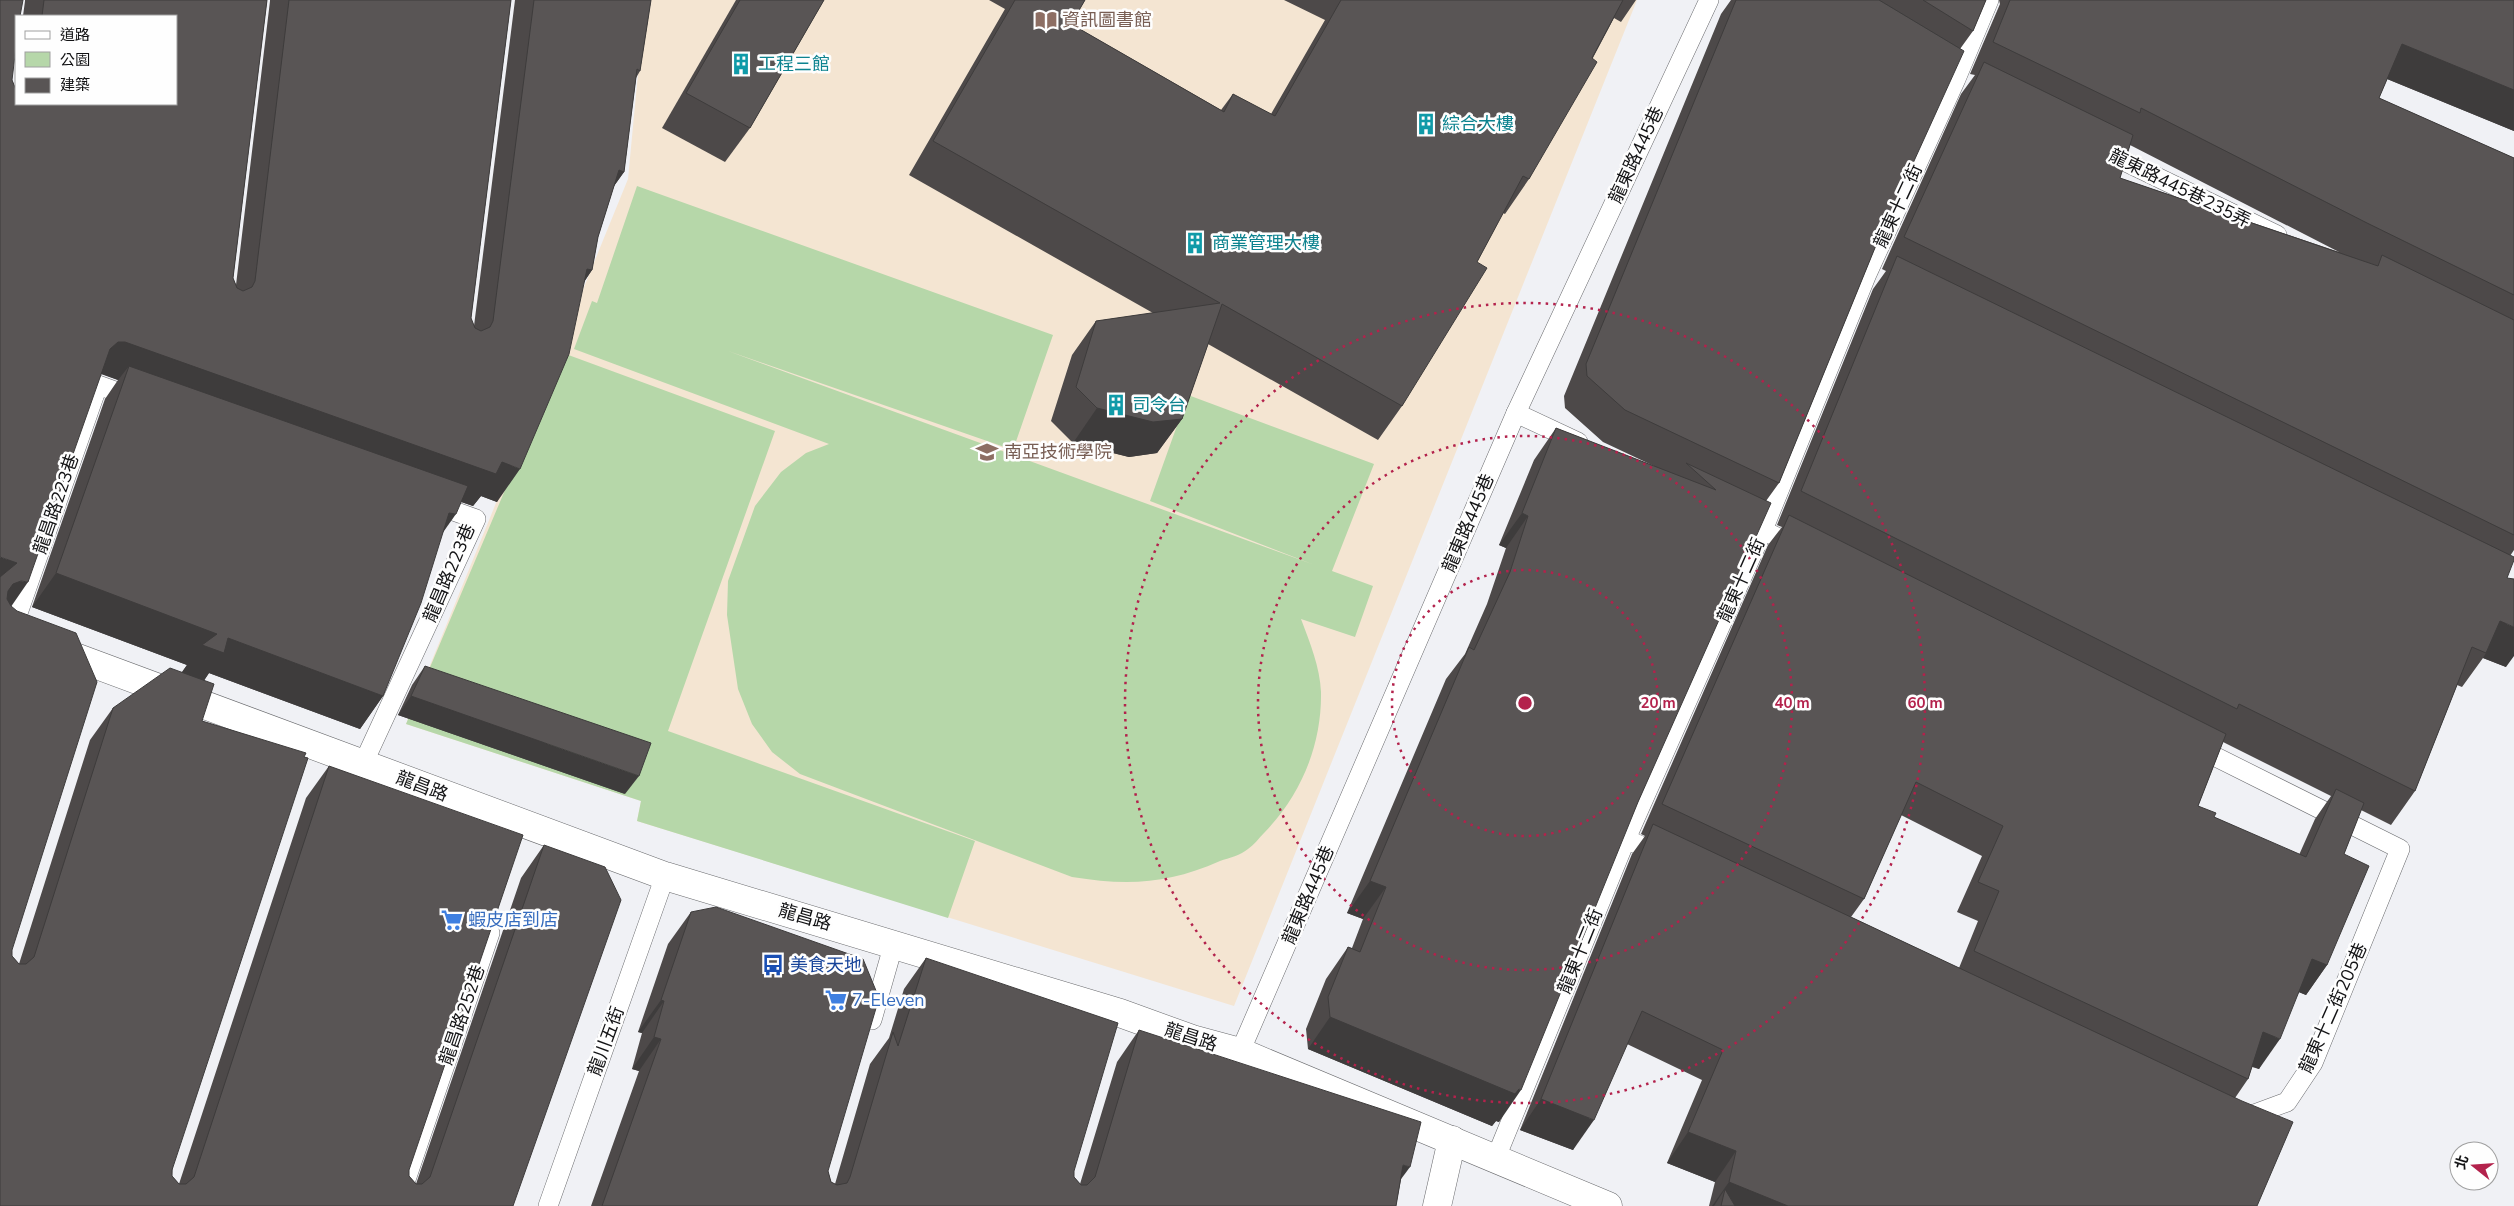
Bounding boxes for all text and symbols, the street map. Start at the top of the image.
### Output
library icon: 資訊圖書館 [1033,7,1059,33]
place label: 資訊圖書館 [1062,8,1152,32]
legend [15,15,178,105]
text: 道路 [60,25,90,45]
text: 公園 [60,50,90,70]
building icon: 工程三館 [728,51,754,77]
place label: 工程三館 [758,52,830,76]
text: 建築 [60,75,90,95]
street label: 龍東路445巷 [1603,103,1669,207]
building icon: 綜合大樓 [1413,111,1439,137]
place label: 綜合大樓 [1442,112,1514,136]
street label: 龍東路445巷235弄 [2105,143,2255,233]
street label: 龍東十二街 [1868,160,1928,252]
building icon: 商業管理大樓 [1182,230,1208,256]
place label: 商業管理大樓 [1212,231,1320,255]
building icon: 司令台 [1103,392,1129,418]
place label: 司令台 [1132,393,1186,417]
school or university icon: 南亞技術學院 [974,439,1000,465]
place label: 南亞技術學院 [1004,440,1112,464]
street label: 龍昌路223巷 [28,451,84,557]
street label: 龍東路445巷 [1437,470,1499,576]
street label: 龍昌路223巷 [418,520,480,626]
street label: 龍東十二街 [1712,534,1770,626]
text: 20 m [1640,693,1676,713]
text: 40 m [1774,693,1810,713]
text: 60 m [1907,693,1943,713]
centre of rings [1516,694,1534,712]
street label: 龍昌路 [392,765,452,807]
street label: 龍東路445巷 [1277,842,1339,948]
street label: 龍昌路 [776,898,834,936]
street label: 龍東十二街 [1552,905,1608,997]
supermarket icon: 蝦皮店到店 [439,907,465,933]
place label: 蝦皮店到店 [468,908,558,932]
street label: 龍東十二街205巷 [2293,939,2373,1077]
bus stop icon: 美食天地 [760,952,786,978]
place label: 美食天地 [790,953,862,977]
street label: 龍昌路252巷 [434,962,490,1068]
supermarket icon: 7-Eleven [823,987,849,1013]
place label: 7-Eleven [852,988,925,1012]
street label: 龍川五街 [582,1003,630,1079]
street label: 龍昌路 [1162,1017,1220,1057]
north arrow [2449,1141,2499,1191]
text: 北 [2451,1153,2473,1172]

